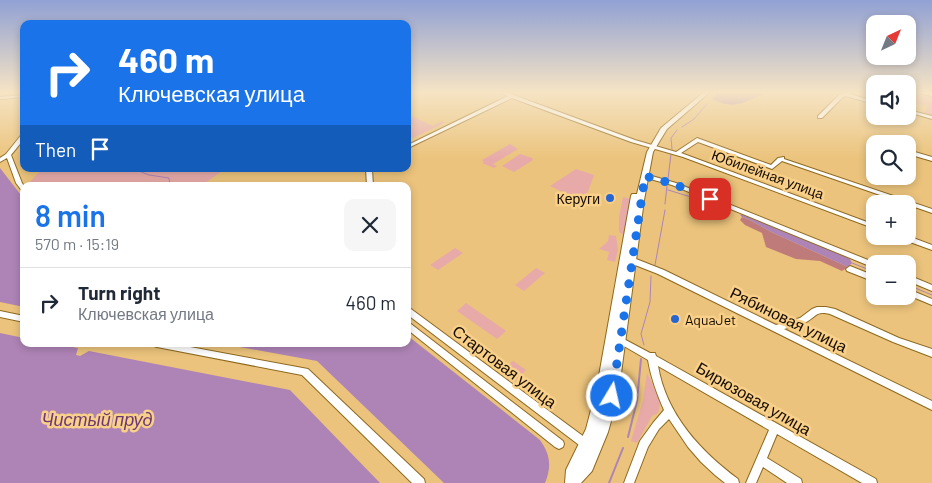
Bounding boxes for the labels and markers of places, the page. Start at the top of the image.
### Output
pin [689,178,731,220]
place label: Керуги [557,190,600,207]
marker: Керуги [604,192,616,204]
place label: AquaJet [685,311,736,328]
marker: AquaJet [669,313,681,325]

